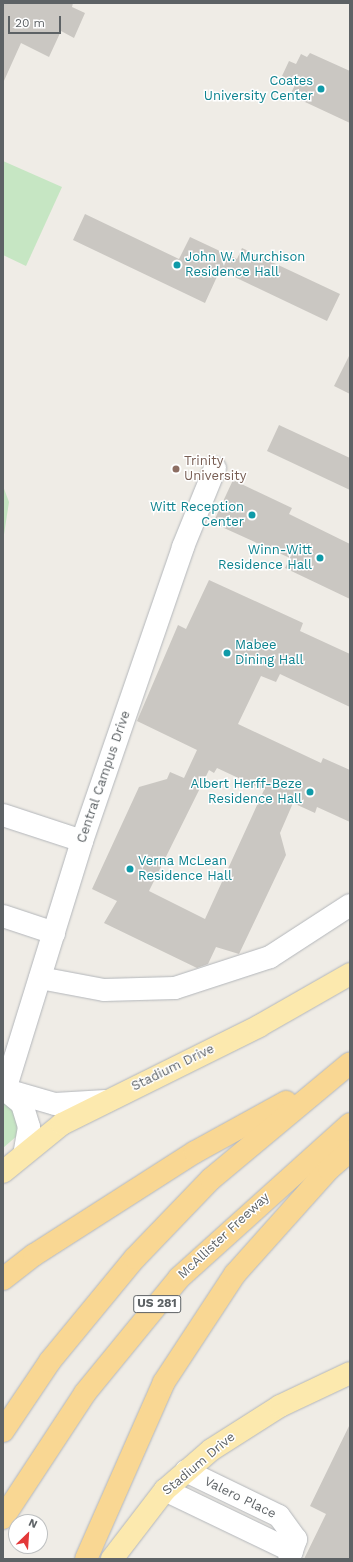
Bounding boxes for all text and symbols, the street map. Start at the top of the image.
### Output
scale bar [10,8,63,34]
text: 20 m [15,16,45,30]
place label: Coates University Center [204,74,313,105]
marker: Coates University Center [316,84,326,94]
place label: John W. Murchison Residence Hall [185,250,306,281]
marker: John W. Murchison Residence Hall [172,260,182,270]
place label: Trinity University [184,454,246,485]
marker: Trinity University [171,464,181,474]
place label: Witt Reception Center [150,500,244,531]
marker: Witt Reception Center [247,510,257,520]
place label: Winn-Witt Residence Hall [218,543,312,574]
marker: Winn-Witt Residence Hall [315,553,325,563]
place label: Mabee Dining Hall [235,638,303,669]
marker: Mabee Dining Hall [222,648,232,658]
street label: Central Campus Drive [74,709,134,845]
place label: Albert Herff-Beze Residence Hall [190,777,302,808]
marker: Albert Herff-Beze Residence Hall [305,787,315,797]
place label: Verna McLean Residence Hall [138,854,232,885]
marker: Verna McLean Residence Hall [125,864,135,874]
street label: Stadium Drive [129,1041,217,1095]
street label: McAllister Freeway [175,1190,273,1282]
road number: US 281 [133,1294,181,1314]
street label: Stadium Drive [160,1429,238,1499]
street label: Valero Place [202,1474,278,1522]
north arrow [8,1514,48,1554]
text: N [26,1516,39,1531]

